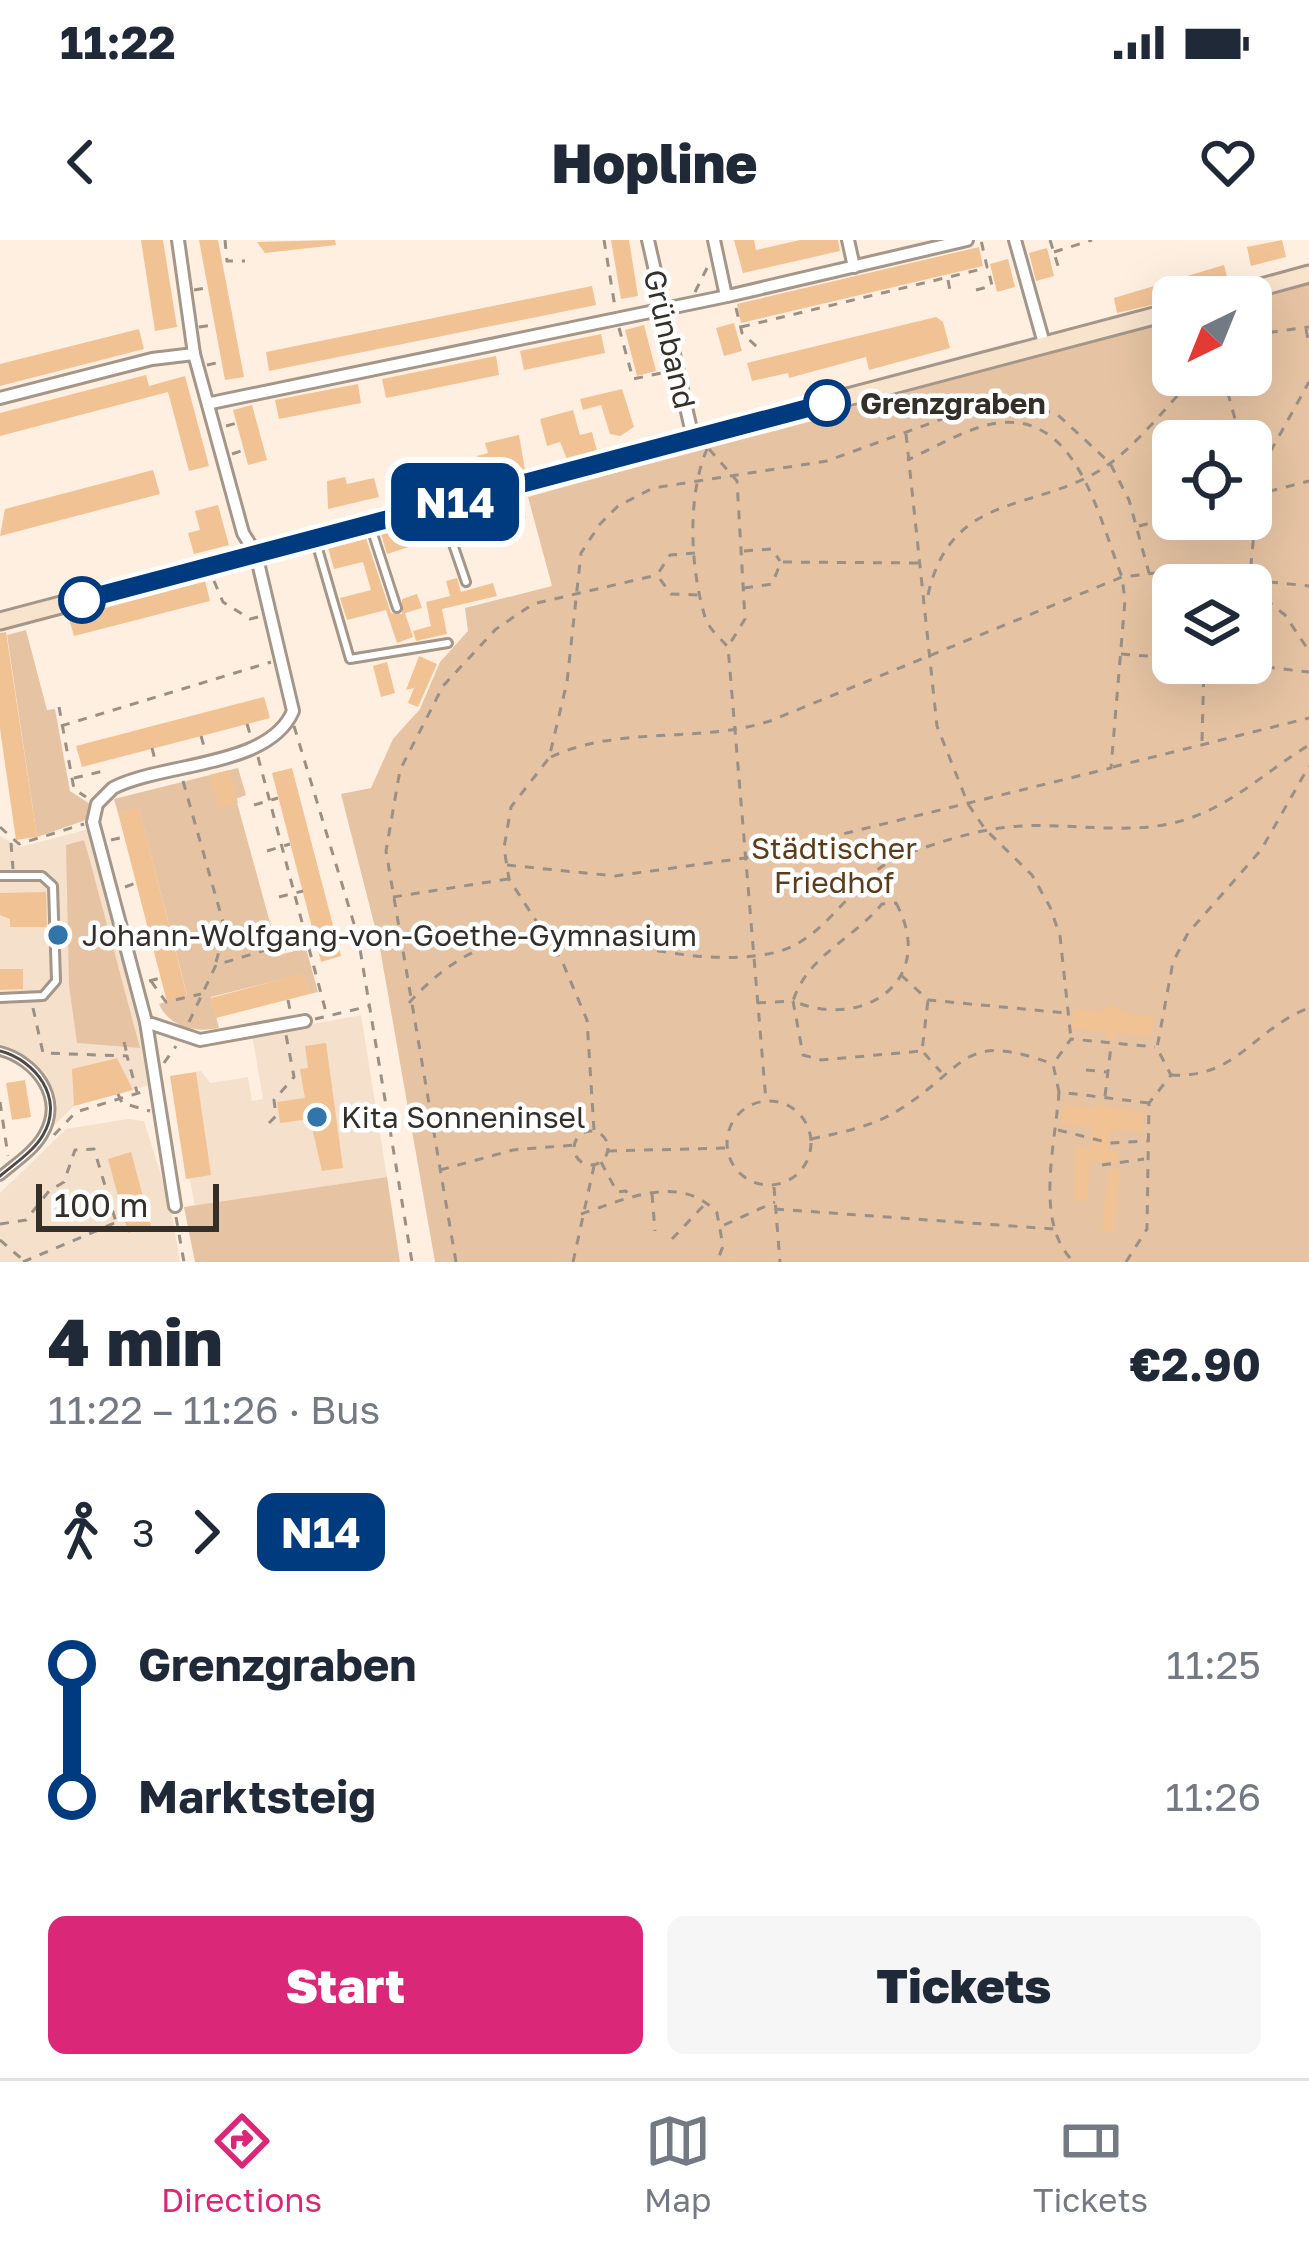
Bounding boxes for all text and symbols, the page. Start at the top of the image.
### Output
text: 11:22 [60,15,176,69]
icon: back [48,129,114,195]
icon: heart [1195,129,1261,195]
text: Hopline [552,130,757,195]
street label: Grünband [637,266,703,412]
north arrow [1152,276,1272,396]
map controls [1152,276,1272,684]
marker: Grenzgraben [805,381,849,425]
place label: Grenzgraben [860,385,1046,421]
button: locate [1152,420,1272,540]
line badge: N14 [386,463,524,541]
text: N14 [415,477,495,527]
button: layers [1152,564,1272,684]
unlabelled marker [60,578,104,622]
park label: Städtischer Friedhof [751,830,917,900]
place label: Johann-Wolfgang-von-Goethe-Gymnasium [82,917,697,953]
marker: Johann-Wolfgang-von-Goethe-Gymnasium [45,922,71,948]
place label: Kita Sonneninsel [341,1099,586,1135]
marker: Kita Sonneninsel [304,1104,330,1130]
scale bar [36,1178,219,1231]
text: 100 m [54,1185,148,1224]
text: 4 min [48,1301,223,1381]
text: €2.90 [1130,1337,1261,1391]
text: 11:22 – 11:26 · Bus [48,1386,380,1433]
icon: walk [48,1499,114,1565]
icon: forward [173,1499,239,1565]
text: N14 [281,1507,361,1557]
text: 3 [132,1509,155,1556]
text: Grenzgraben [138,1637,417,1691]
text: 11:25 [1166,1641,1261,1688]
text: Marktsteig [138,1769,376,1823]
text: 11:26 [1165,1773,1261,1820]
button: Start [48,1916,643,2054]
button: Tickets [667,1916,1261,2054]
tab: Directions [161,2108,322,2219]
tab: Map [644,2108,711,2219]
tab: Tickets [1033,2108,1148,2219]

